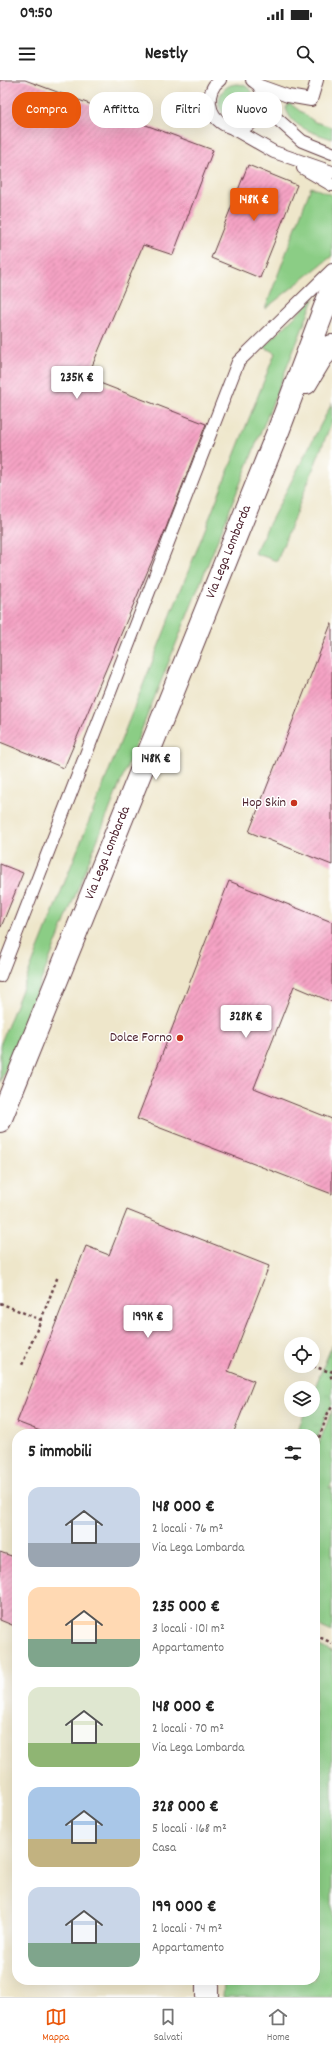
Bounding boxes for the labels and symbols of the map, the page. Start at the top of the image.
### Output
pin: 148K € [221,188,287,222]
pin: 235K € [44,366,110,400]
street label: Via Lega Lombarda [201,502,257,602]
pin: 148K € [123,747,189,781]
place label: Hop Skin [242,793,286,813]
marker: Hop Skin [289,798,299,808]
street label: Via Lega Lombarda [80,803,136,903]
pin: 328K € [213,1005,279,1039]
place label: Dolce Forno [110,1028,172,1048]
marker: Dolce Forno [175,1033,185,1043]
pin: 199K € [115,1305,181,1339]

